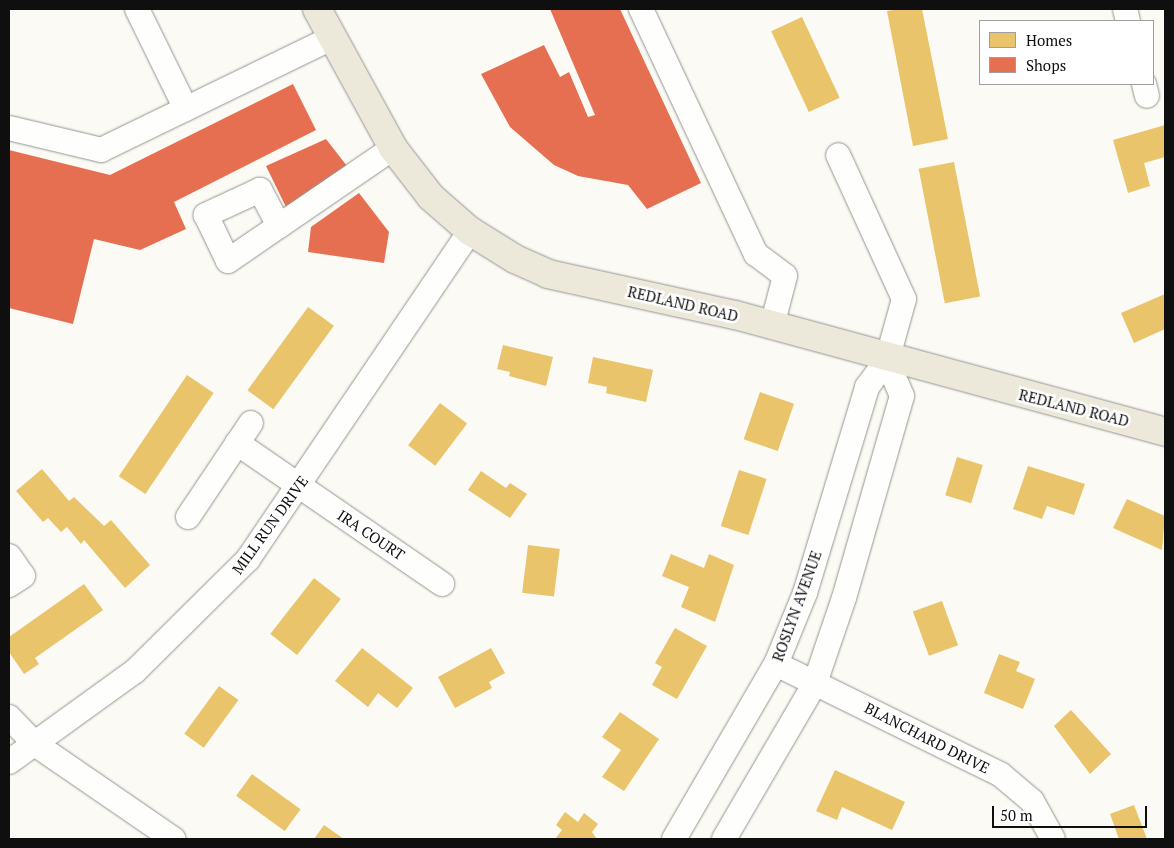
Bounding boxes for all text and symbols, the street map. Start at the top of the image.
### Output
legend [979,20,1154,85]
text: Homes [1026,30,1072,50]
text: Shops [1026,55,1066,75]
street label: REDLAND ROAD [626,283,740,325]
street label: REDLAND ROAD [1017,386,1131,430]
street label: MILL RUN DRIVE [228,472,312,578]
street label: IRA COURT [334,506,408,564]
street label: ROSLYN AVENUE [769,548,825,664]
street label: BLANCHARD DRIVE [862,699,992,777]
scale bar [994,796,1149,828]
text: 50 m [1000,805,1033,825]

